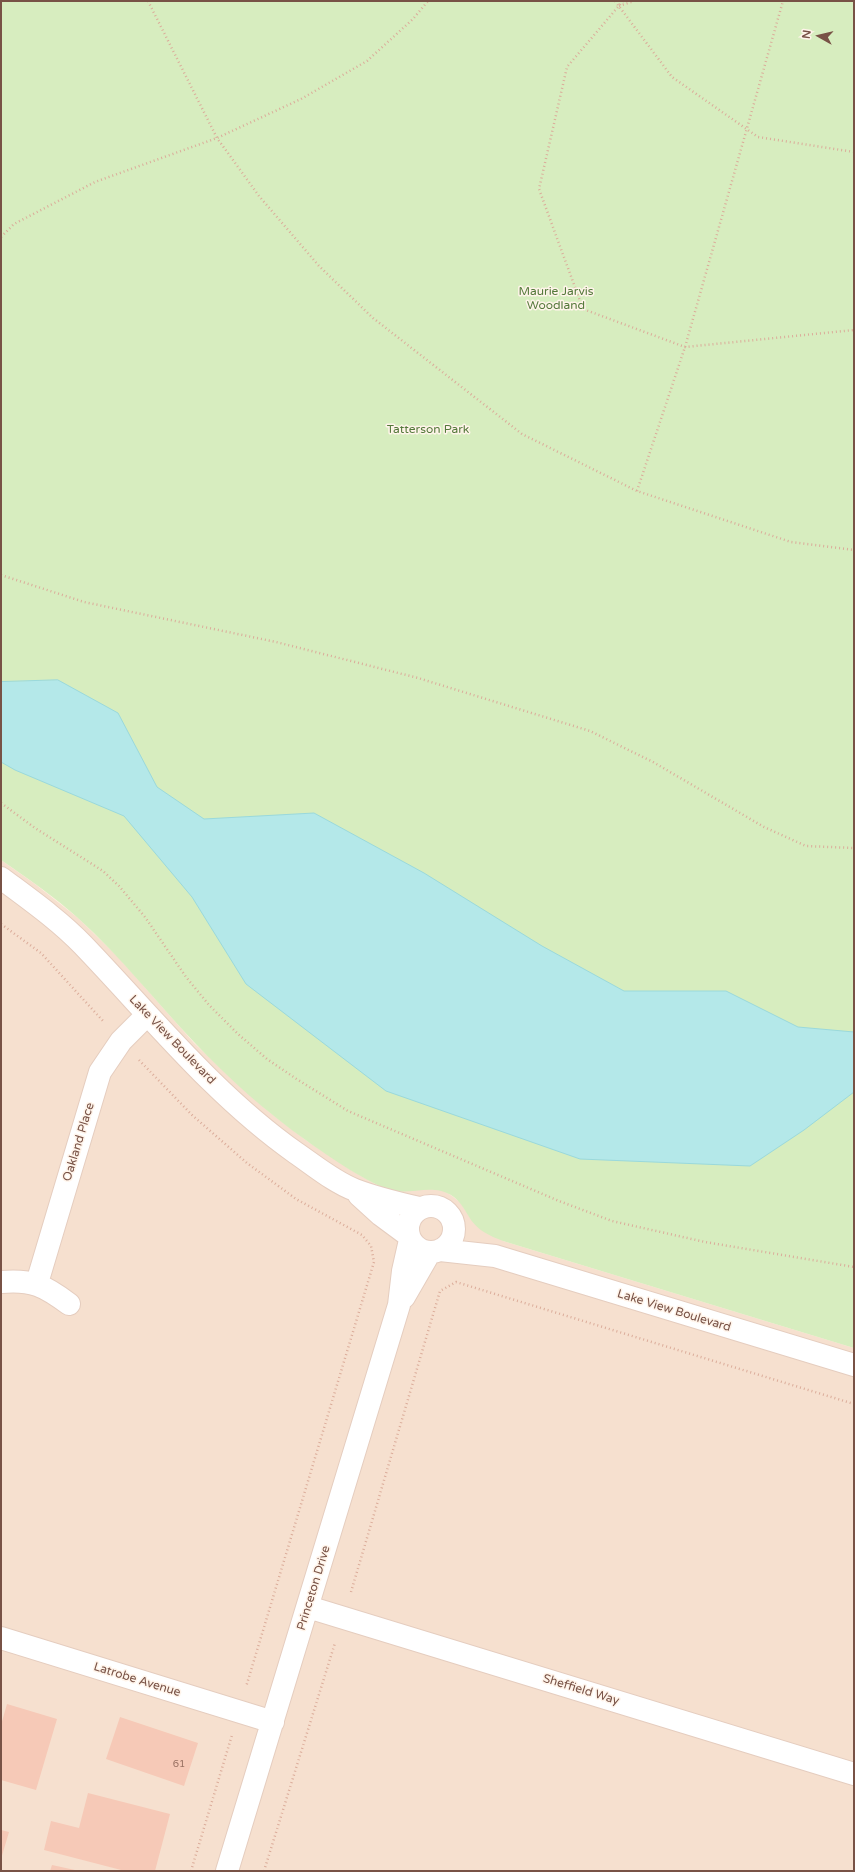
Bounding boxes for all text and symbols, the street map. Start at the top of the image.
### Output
north arrow [799,16,839,56]
text: N [800,29,814,40]
park label: Maurie Jarvis Woodland [518,285,594,313]
park label: Tatterson Park [387,423,469,437]
street label: Lake View Boulevard [126,993,218,1087]
street label: Oakland Place [60,1101,98,1183]
street label: Lake View Boulevard [615,1287,733,1335]
street label: Princeton Drive [294,1544,334,1632]
street label: Latrobe Avenue [92,1660,182,1700]
street label: Sheffield Way [541,1672,621,1708]
house number: 61 [173,1758,185,1770]

